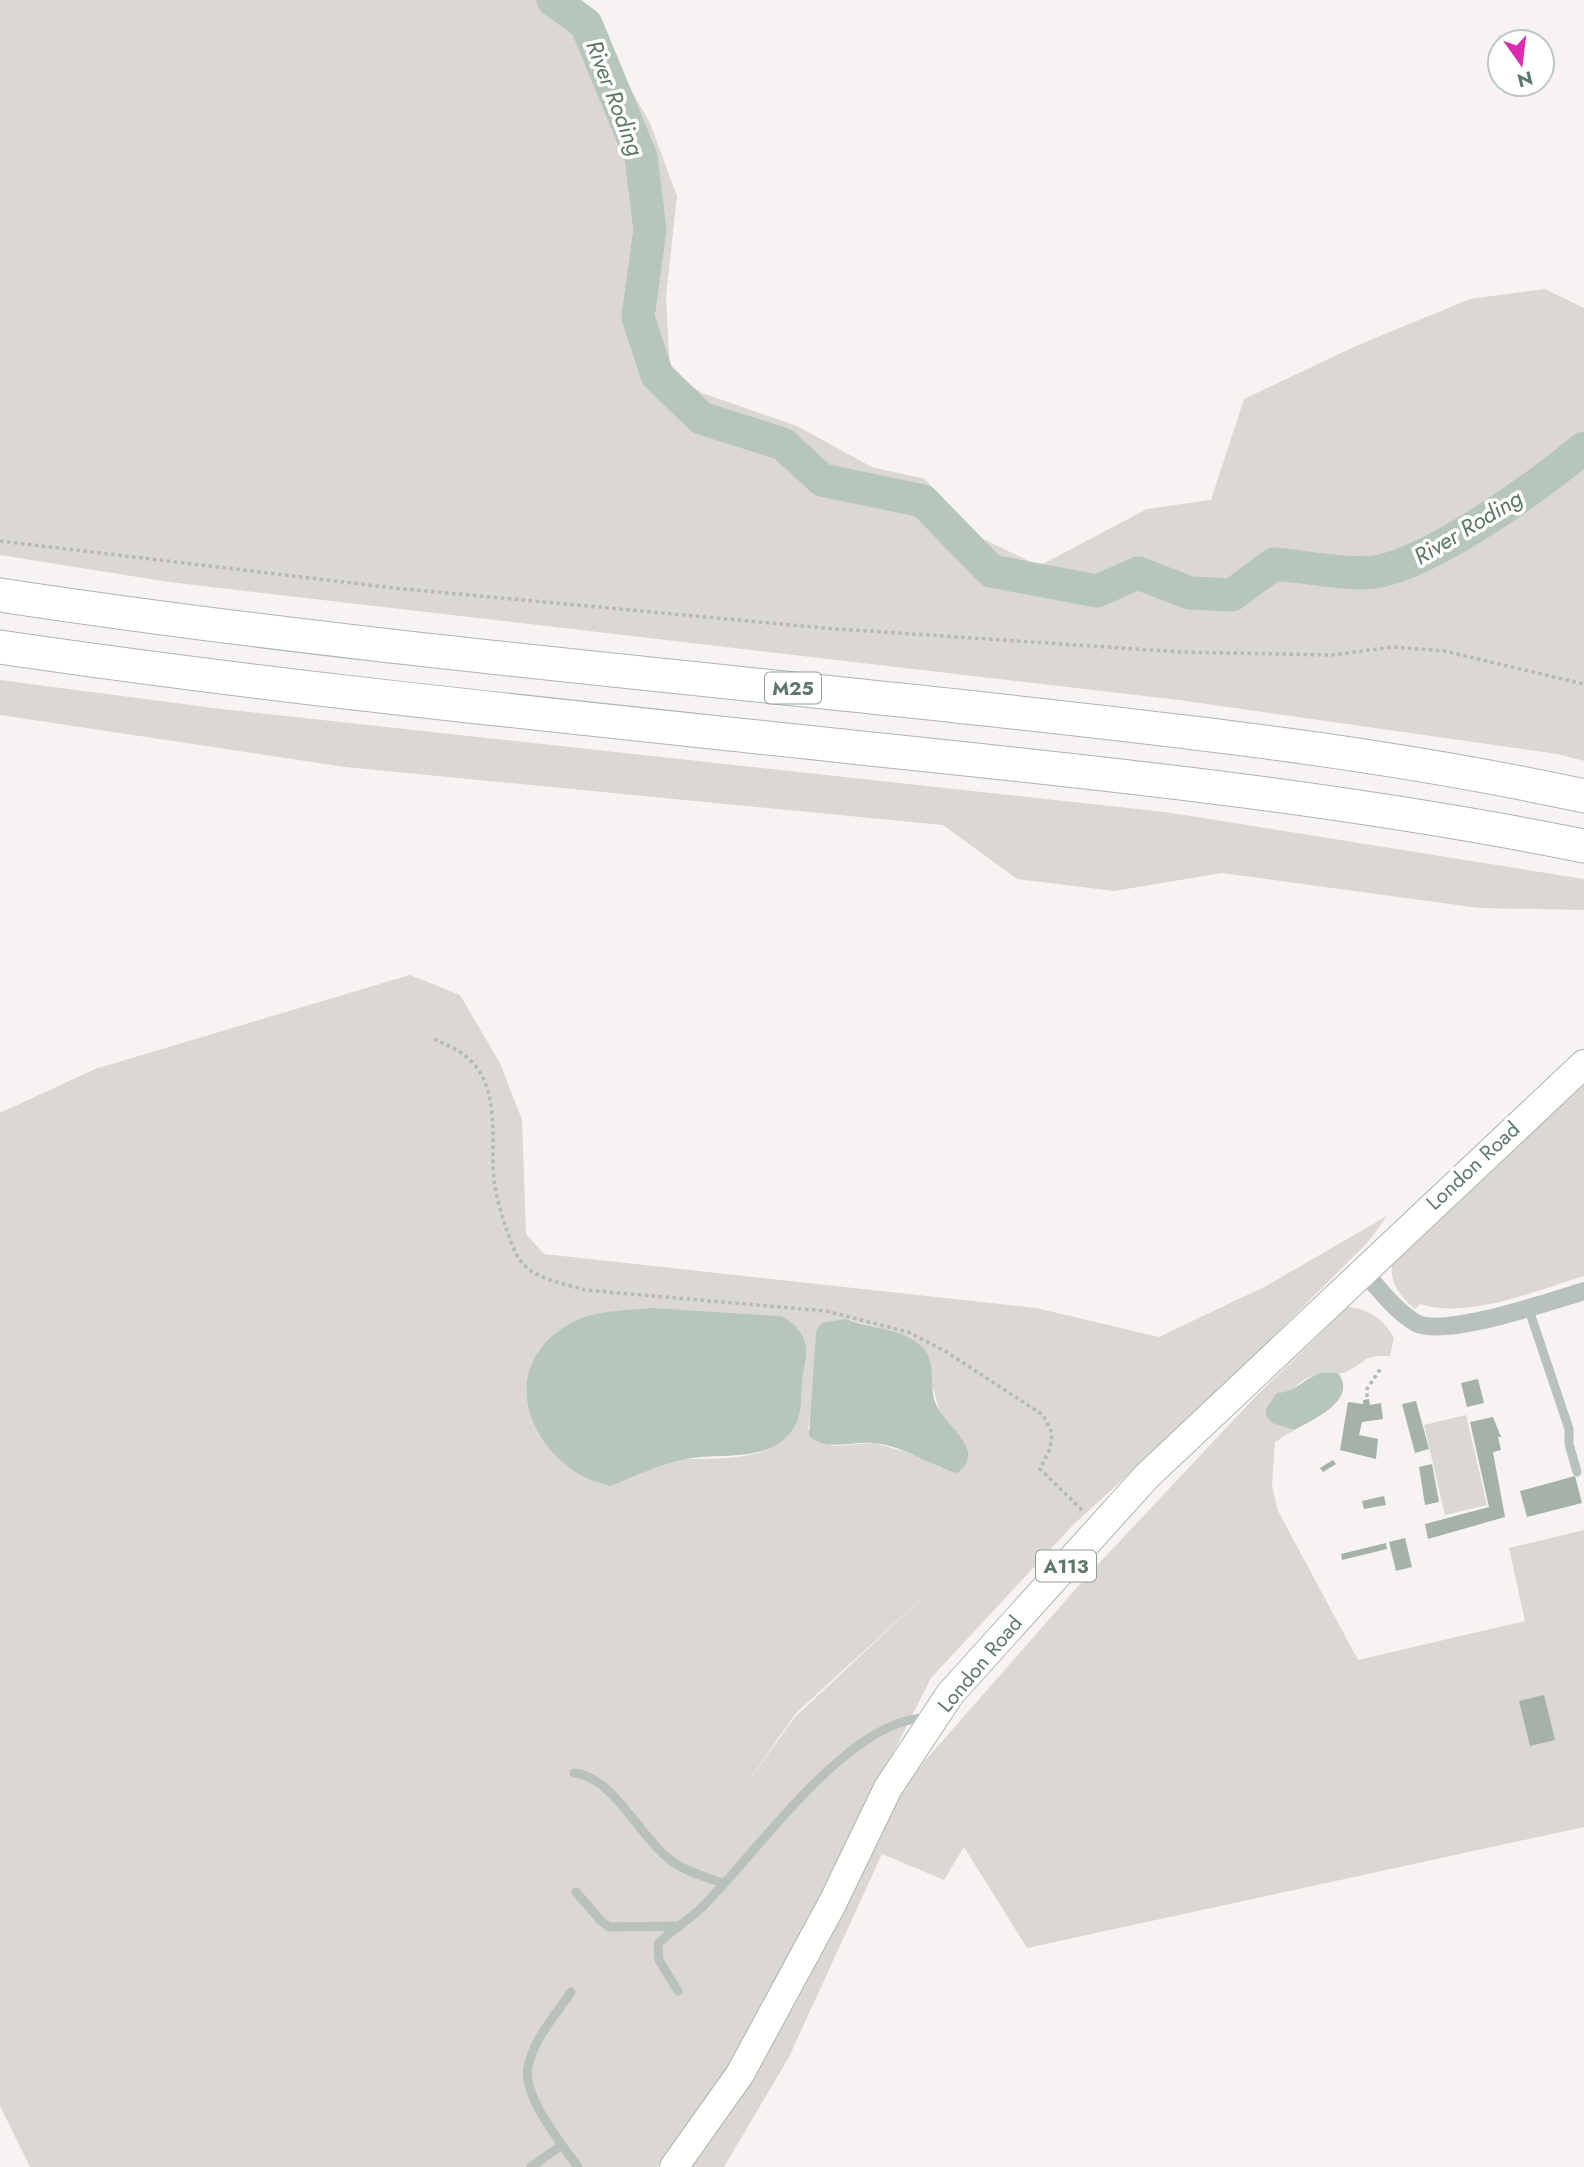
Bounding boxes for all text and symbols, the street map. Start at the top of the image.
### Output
north arrow [1486,28,1556,98]
water label: River Roding [577,35,653,161]
text: N [1514,64,1536,94]
water label: River Roding [1407,481,1529,573]
road number: M25 [765,673,821,704]
street label: London Road [1420,1115,1526,1217]
road number: A113 [1036,1550,1096,1582]
street label: London Road [931,1609,1029,1719]

